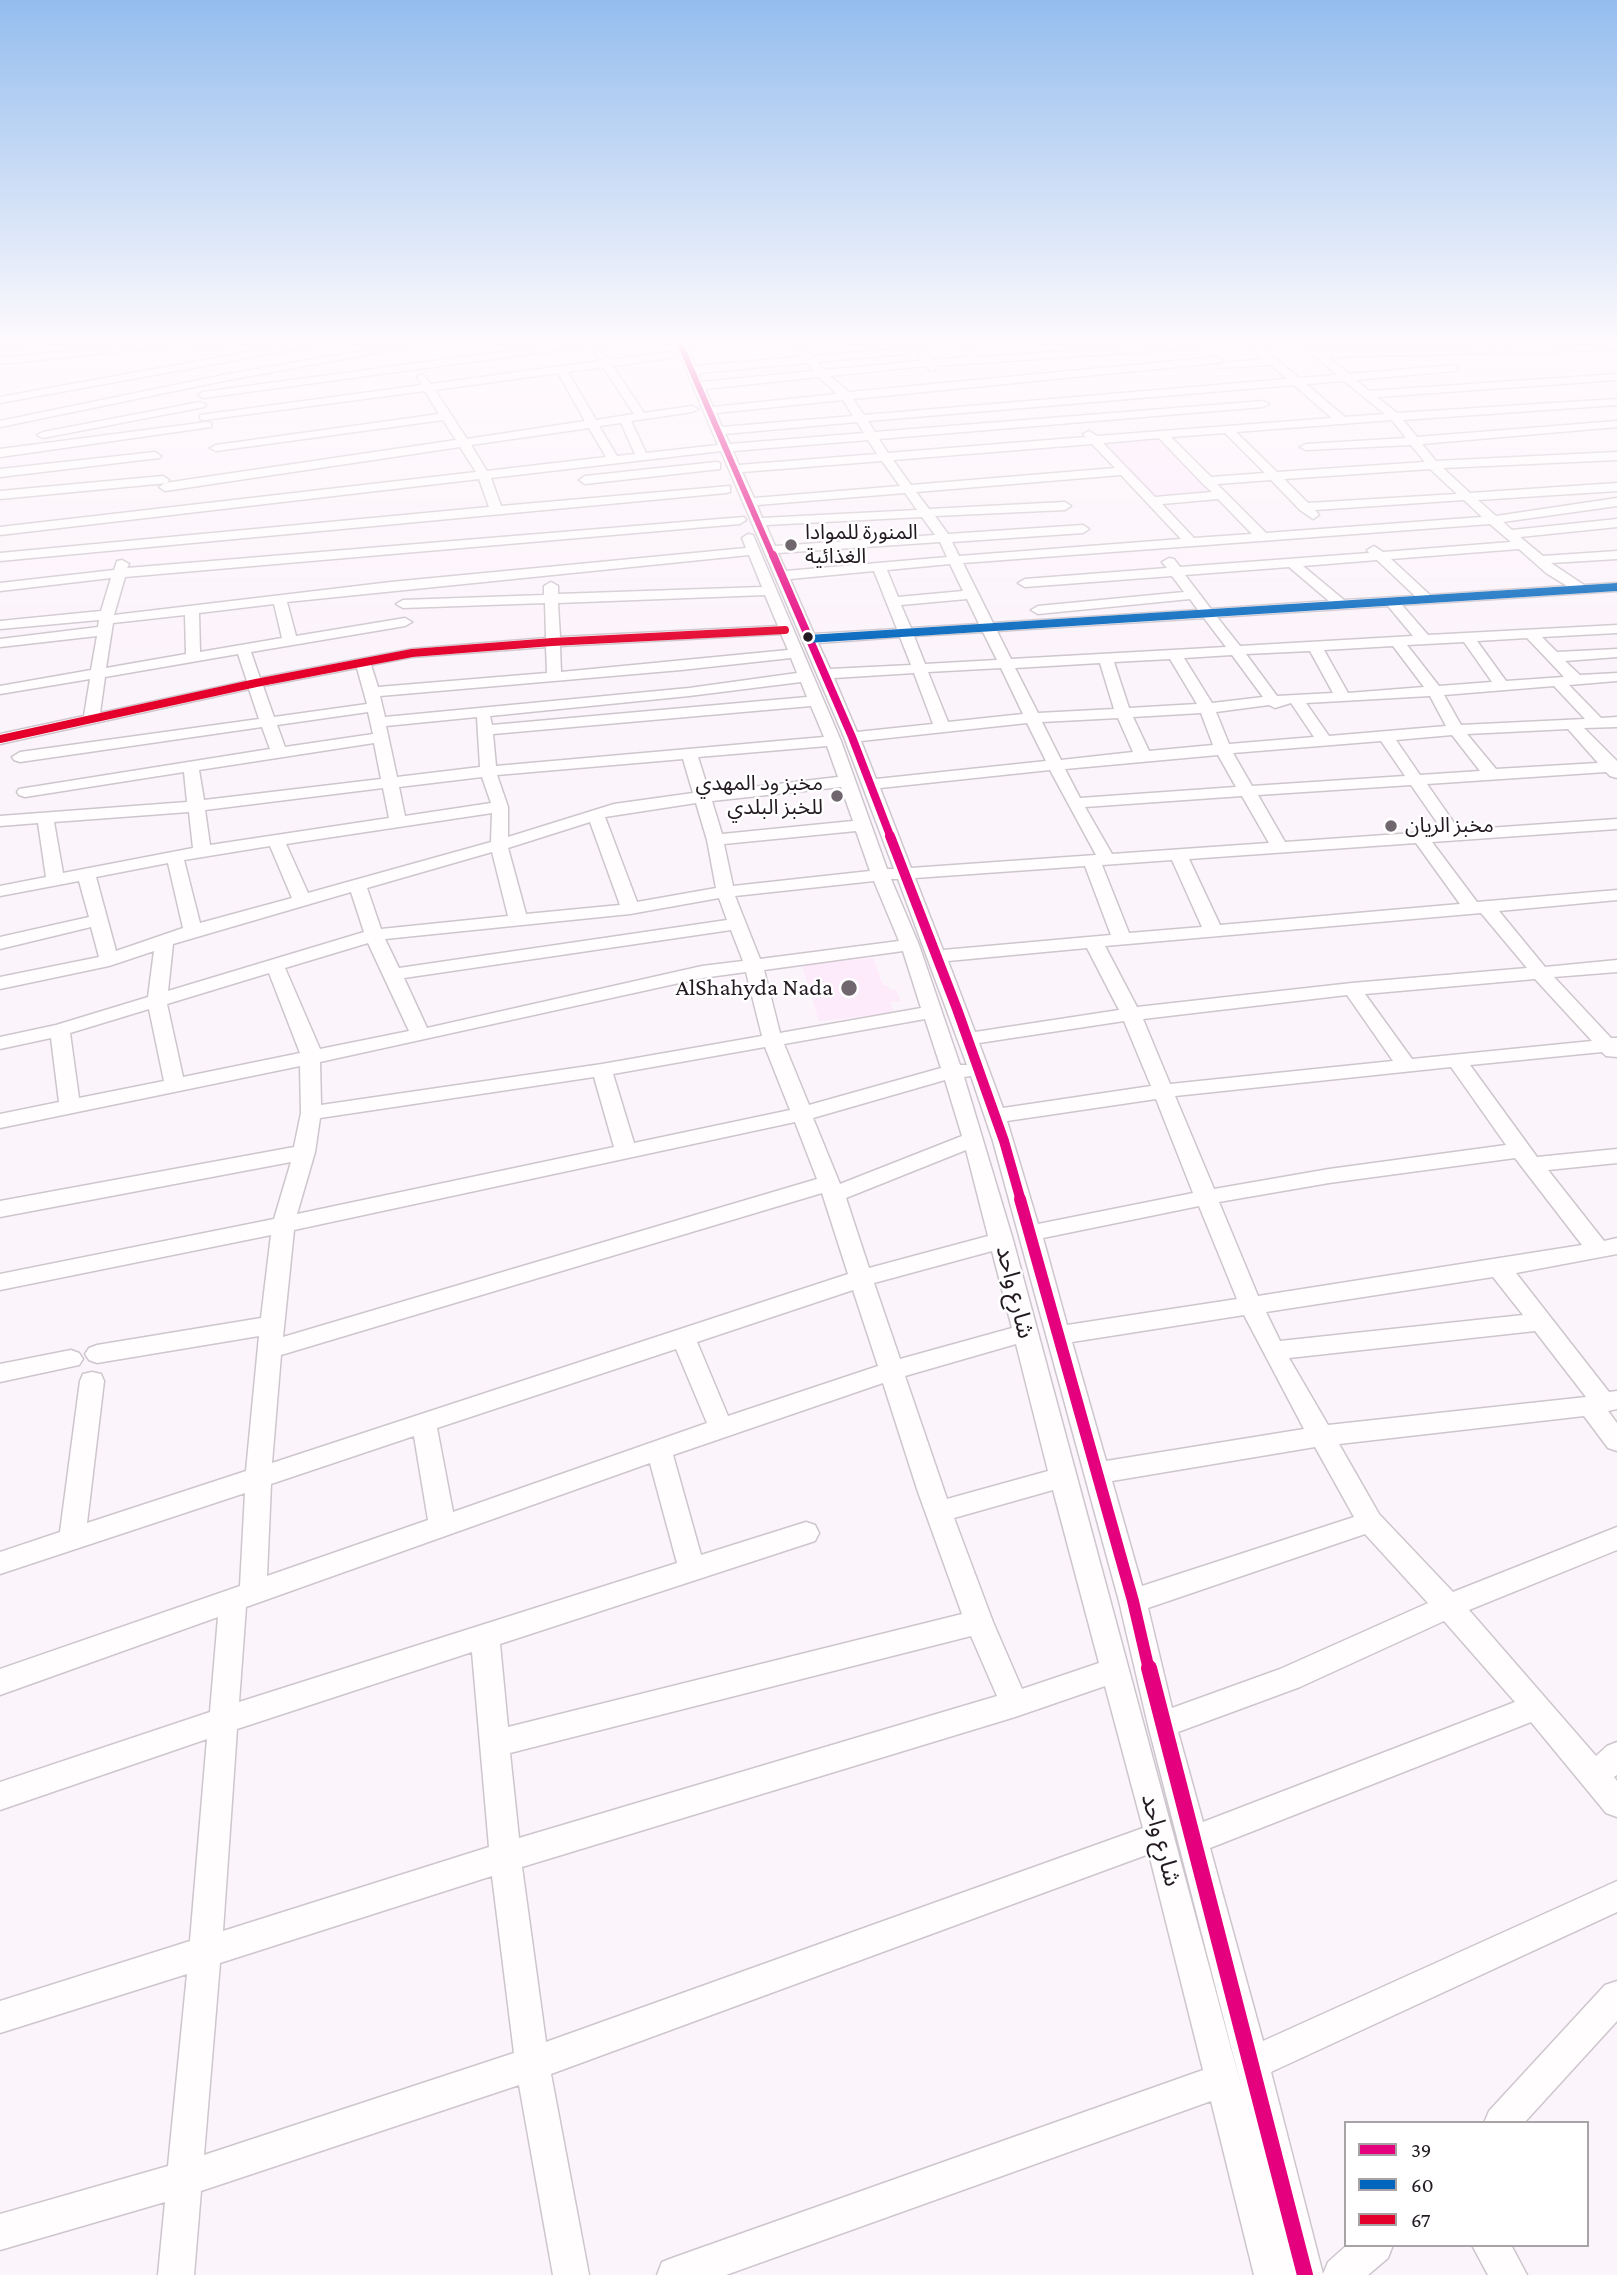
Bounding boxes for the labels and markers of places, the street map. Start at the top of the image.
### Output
place label: المنورة للموادا الغذائية [805,520,918,570]
marker: المنورة للموادا الغذائية [783,537,799,553]
unlabelled marker [801,630,815,644]
place label: مخبز ود المهدي للخبز البلدي [695,771,823,821]
marker: مخبز ود المهدي للخبز البلدي [829,788,845,804]
place label: مخبز الريان [1405,813,1494,839]
marker: مخبز الريان [1383,818,1399,834]
place label: AlShahyda Nada [675,974,833,1002]
marker: AlShahyda Nada [839,978,859,998]

